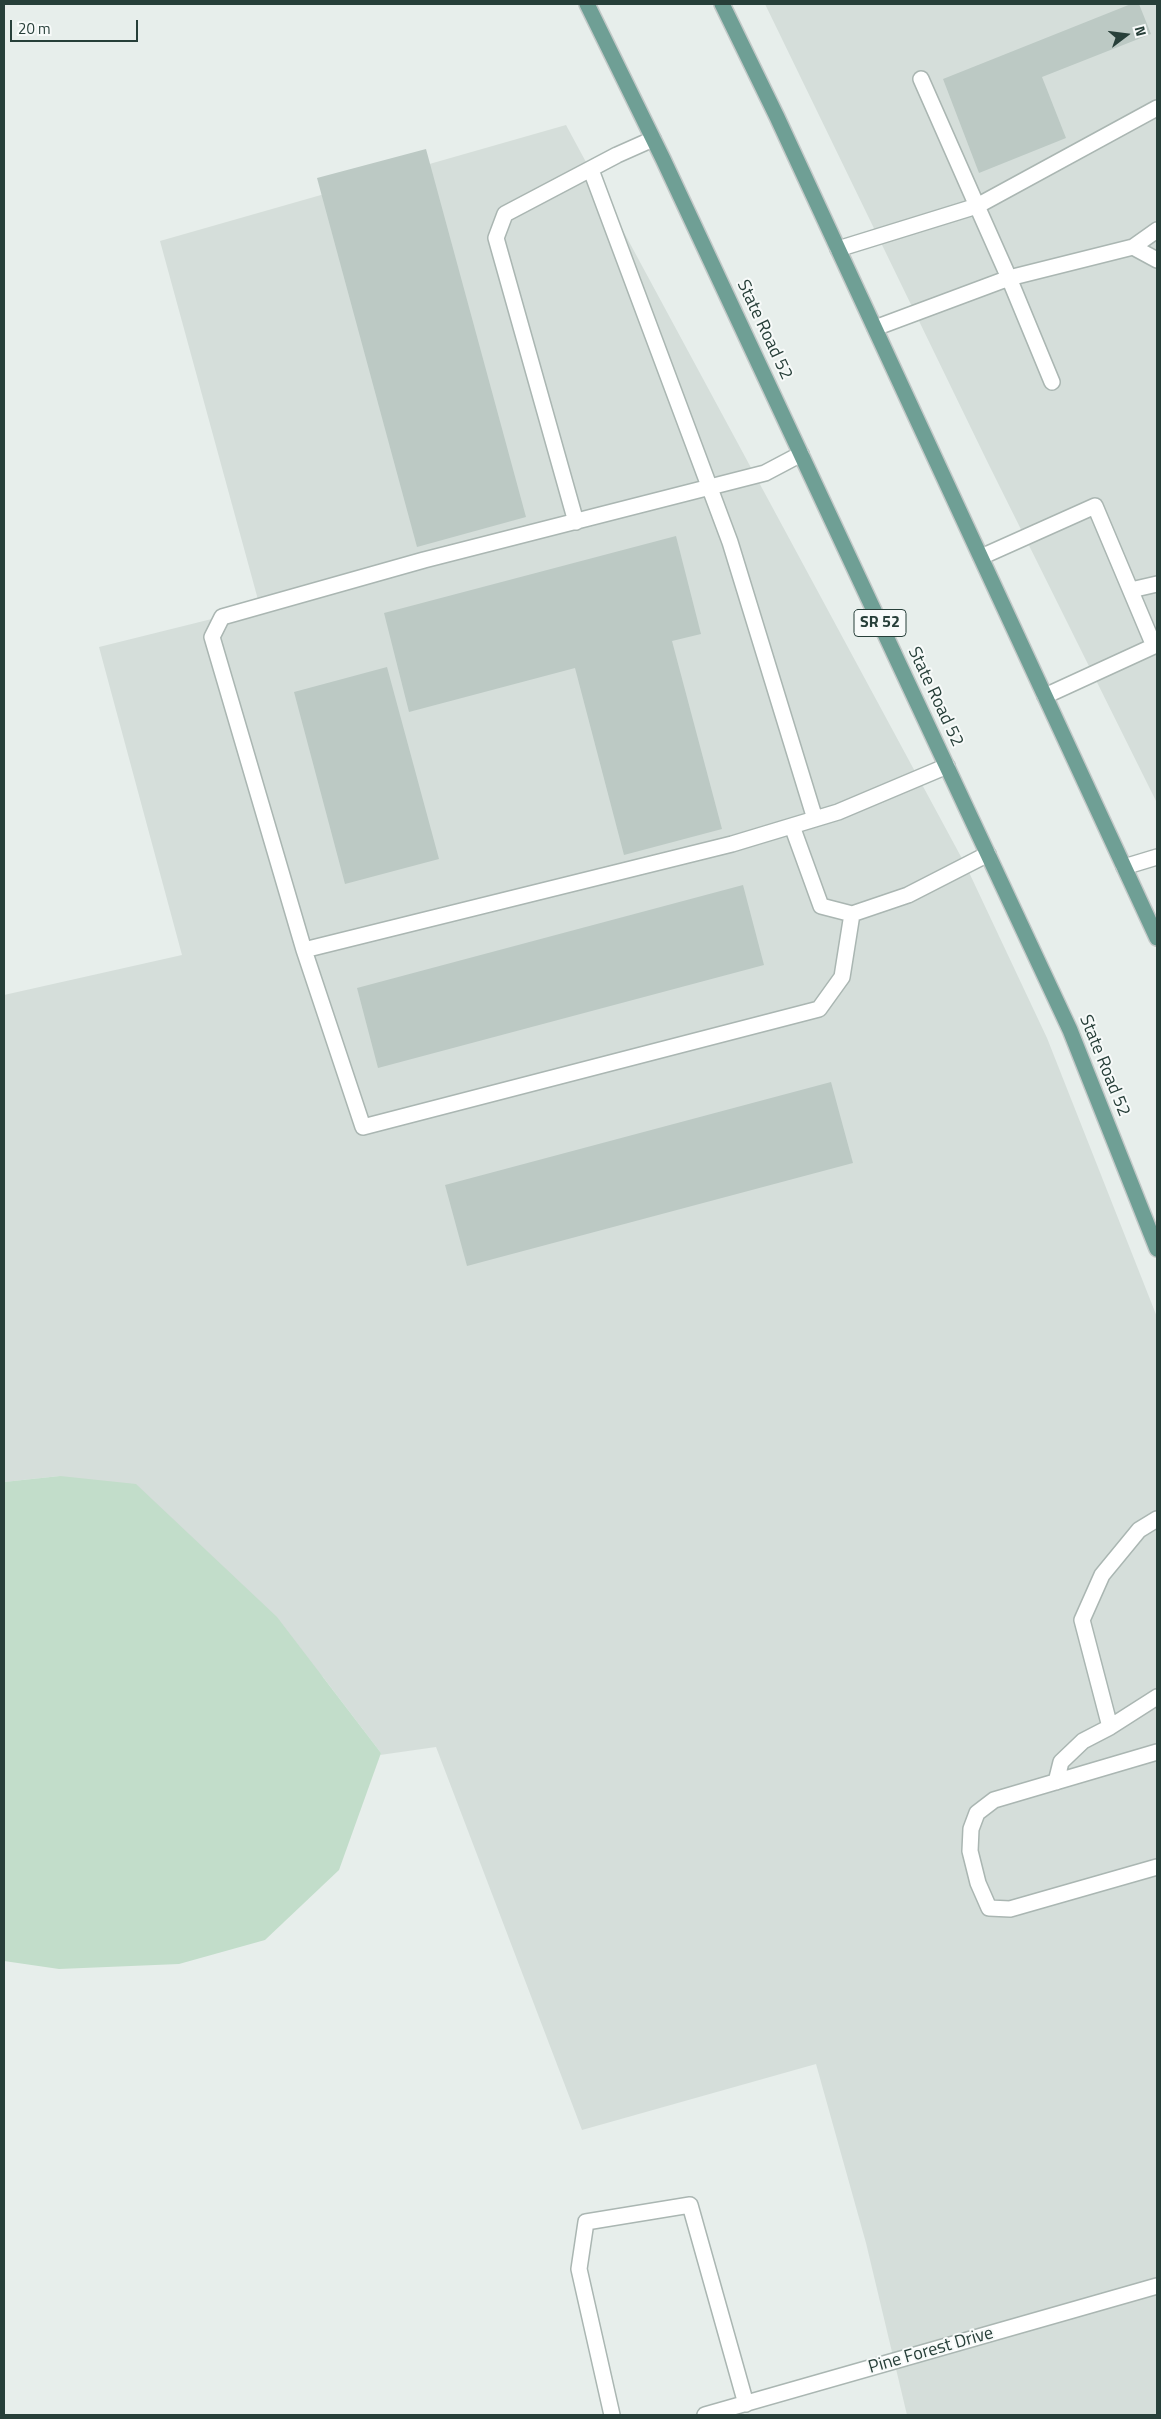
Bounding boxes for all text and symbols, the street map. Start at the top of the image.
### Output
scale bar [12,10,140,42]
north arrow [1101,10,1151,60]
text: 20 m [18,17,51,40]
text: N [1130,24,1152,38]
street label: State Road 52 [732,277,796,383]
road number: SR 52 [854,610,906,636]
street label: State Road 52 [903,644,967,750]
street label: State Road 52 [1074,1012,1134,1120]
street label: Pine Forest Drive [866,2323,996,2379]

